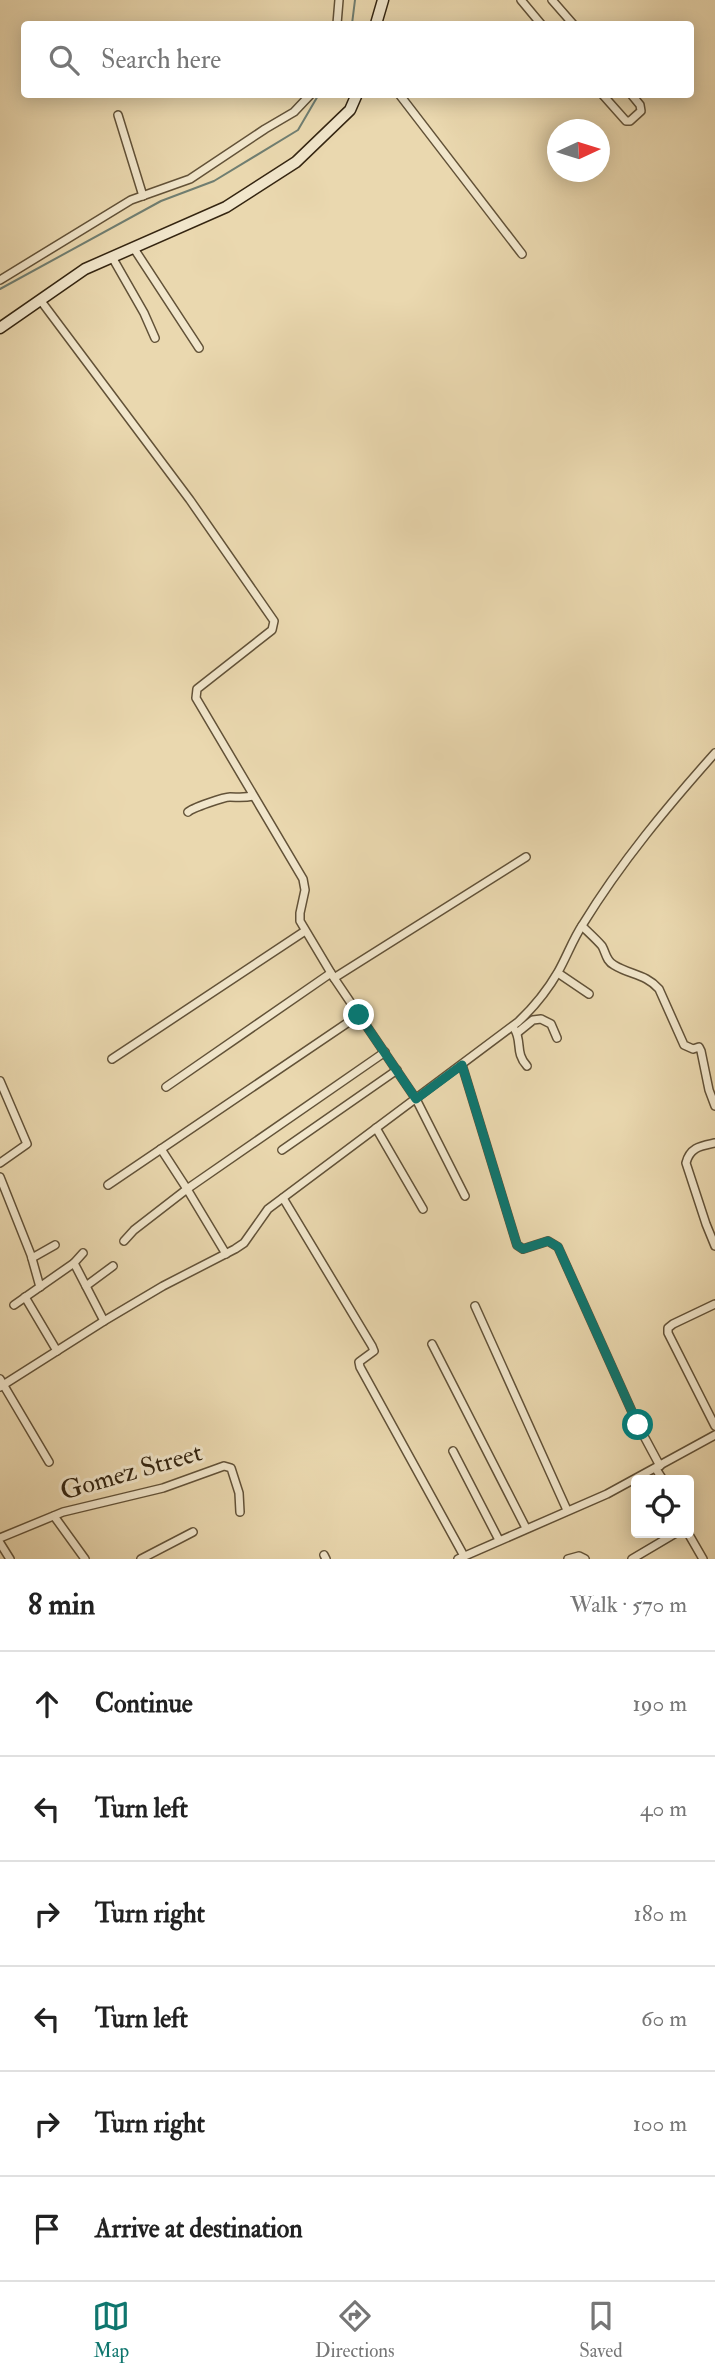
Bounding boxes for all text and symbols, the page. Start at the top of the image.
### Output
search box [21,21,694,98]
icon: search [45,41,83,79]
text: Search here [101,44,221,76]
north arrow [547,119,610,182]
route end [343,999,374,1030]
route start [622,1409,653,1440]
street label: Gomez Street [57,1436,206,1507]
map controls [631,1475,694,1538]
button: locate [631,1475,694,1538]
text: 8 min [28,1586,95,1623]
text: Walk · 570 m [570,1590,687,1619]
icon: ahead [28,1685,66,1723]
text: Continue [95,1688,193,1720]
text: 190 m [633,1689,687,1718]
icon: left [28,1790,66,1828]
text: Turn left [95,1793,188,1825]
text: 40 m [640,1794,687,1823]
icon: right [28,1895,66,1933]
text: Turn right [95,1898,205,1930]
text: 180 m [634,1899,687,1928]
icon: left [28,2000,66,2038]
text: Turn left [95,2003,188,2035]
text: 60 m [641,2004,687,2033]
icon: right [28,2105,66,2143]
text: Turn right [95,2108,205,2140]
text: 100 m [633,2109,687,2138]
icon: arrive [28,2210,66,2248]
text: Arrive at destination [95,2213,303,2245]
tab: Map [92,2297,130,2363]
tab: Directions [315,2297,395,2363]
tab: Saved [579,2297,623,2363]

